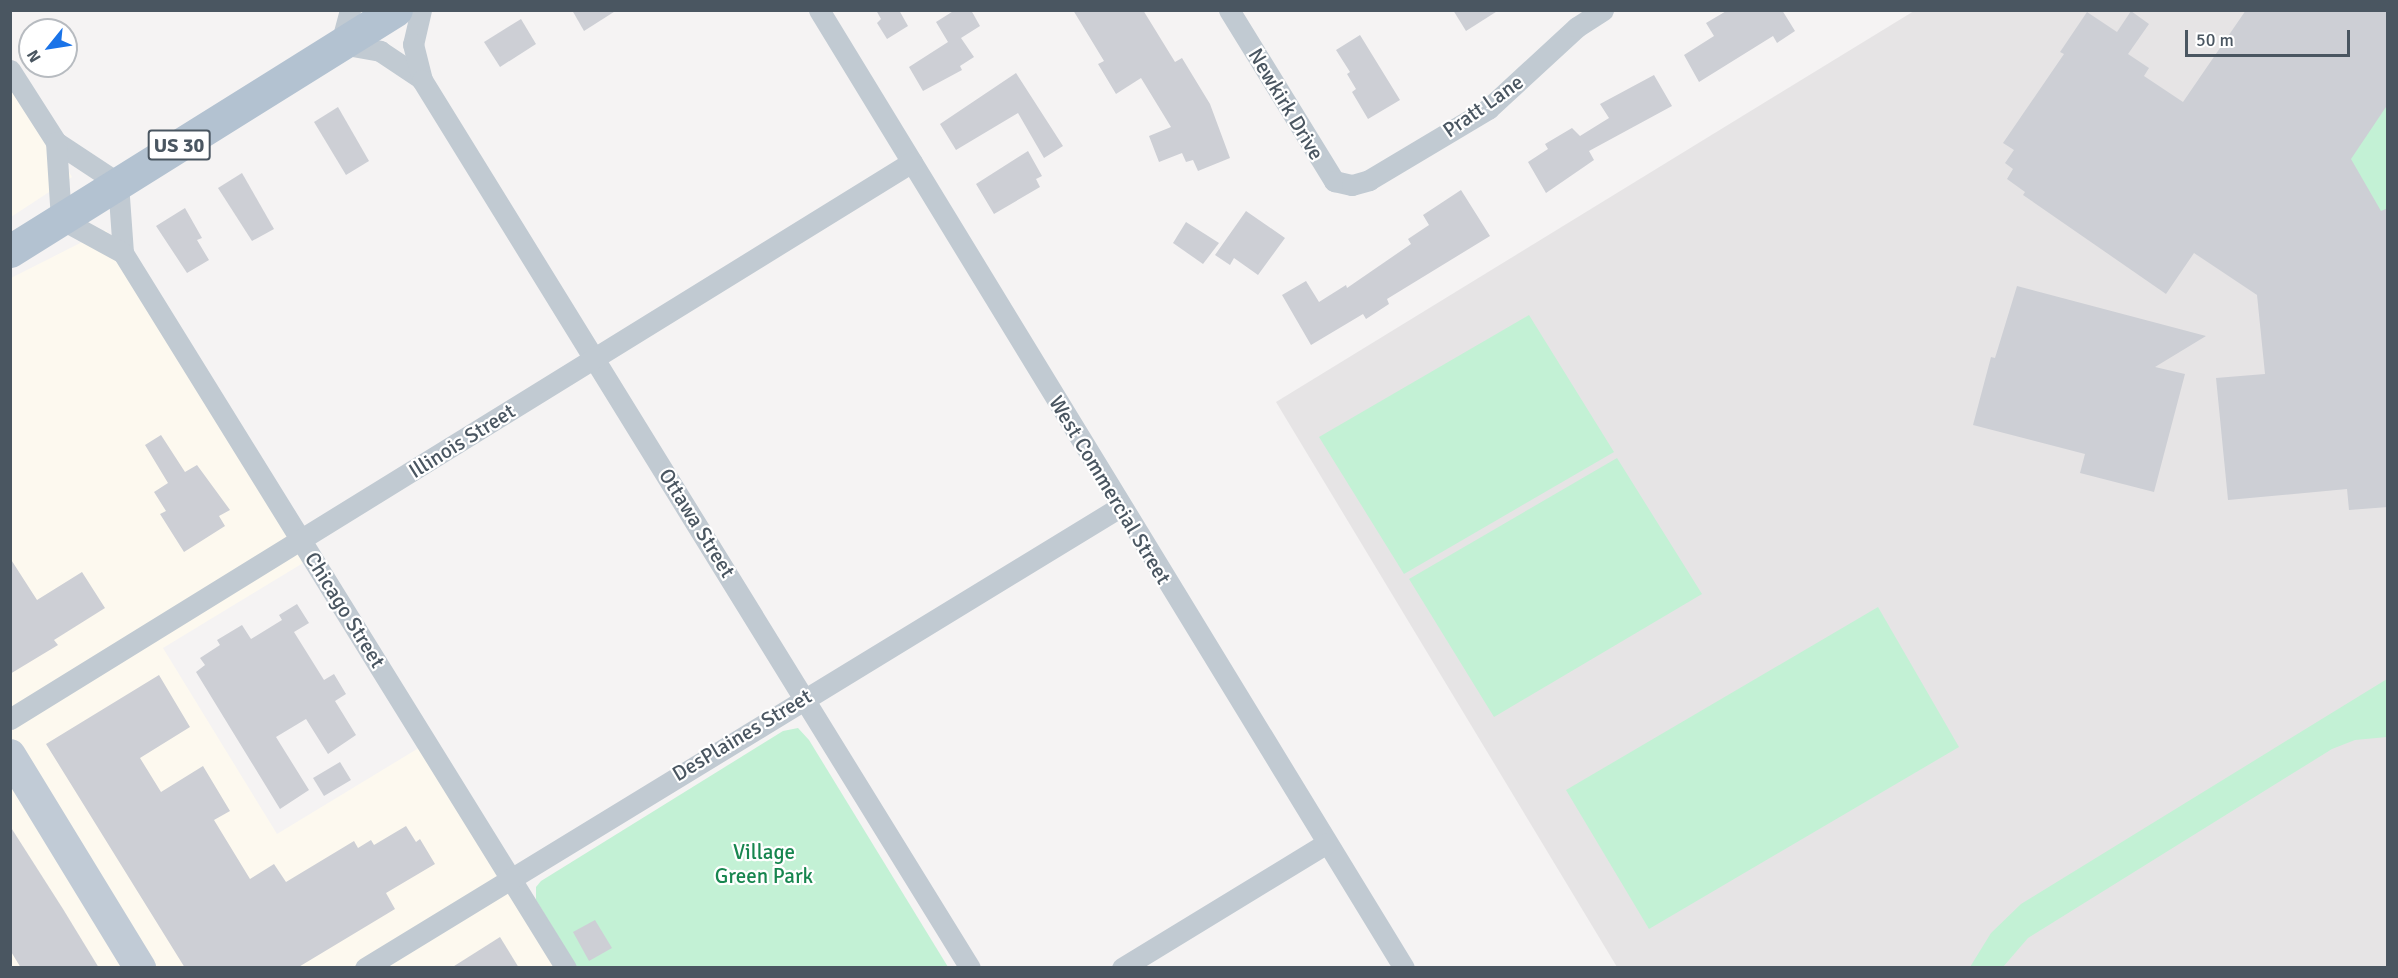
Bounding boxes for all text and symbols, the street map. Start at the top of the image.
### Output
north arrow [18,18,78,78]
scale bar [2188,18,2353,56]
text: 50 m [2196,29,2234,51]
street label: Newkirk Drive [1243,44,1329,164]
text: N [23,46,46,66]
street label: Pratt Lane [1438,69,1528,143]
road number: US 30 [148,128,210,162]
street label: West Commercial Street [1044,391,1176,589]
street label: Illinois Street [404,398,520,484]
street label: Ottawa Street [653,464,741,582]
street label: Chicago Street [299,548,391,672]
street label: DesPlaines Street [668,683,816,787]
park label: Village Green Park [715,839,813,889]

